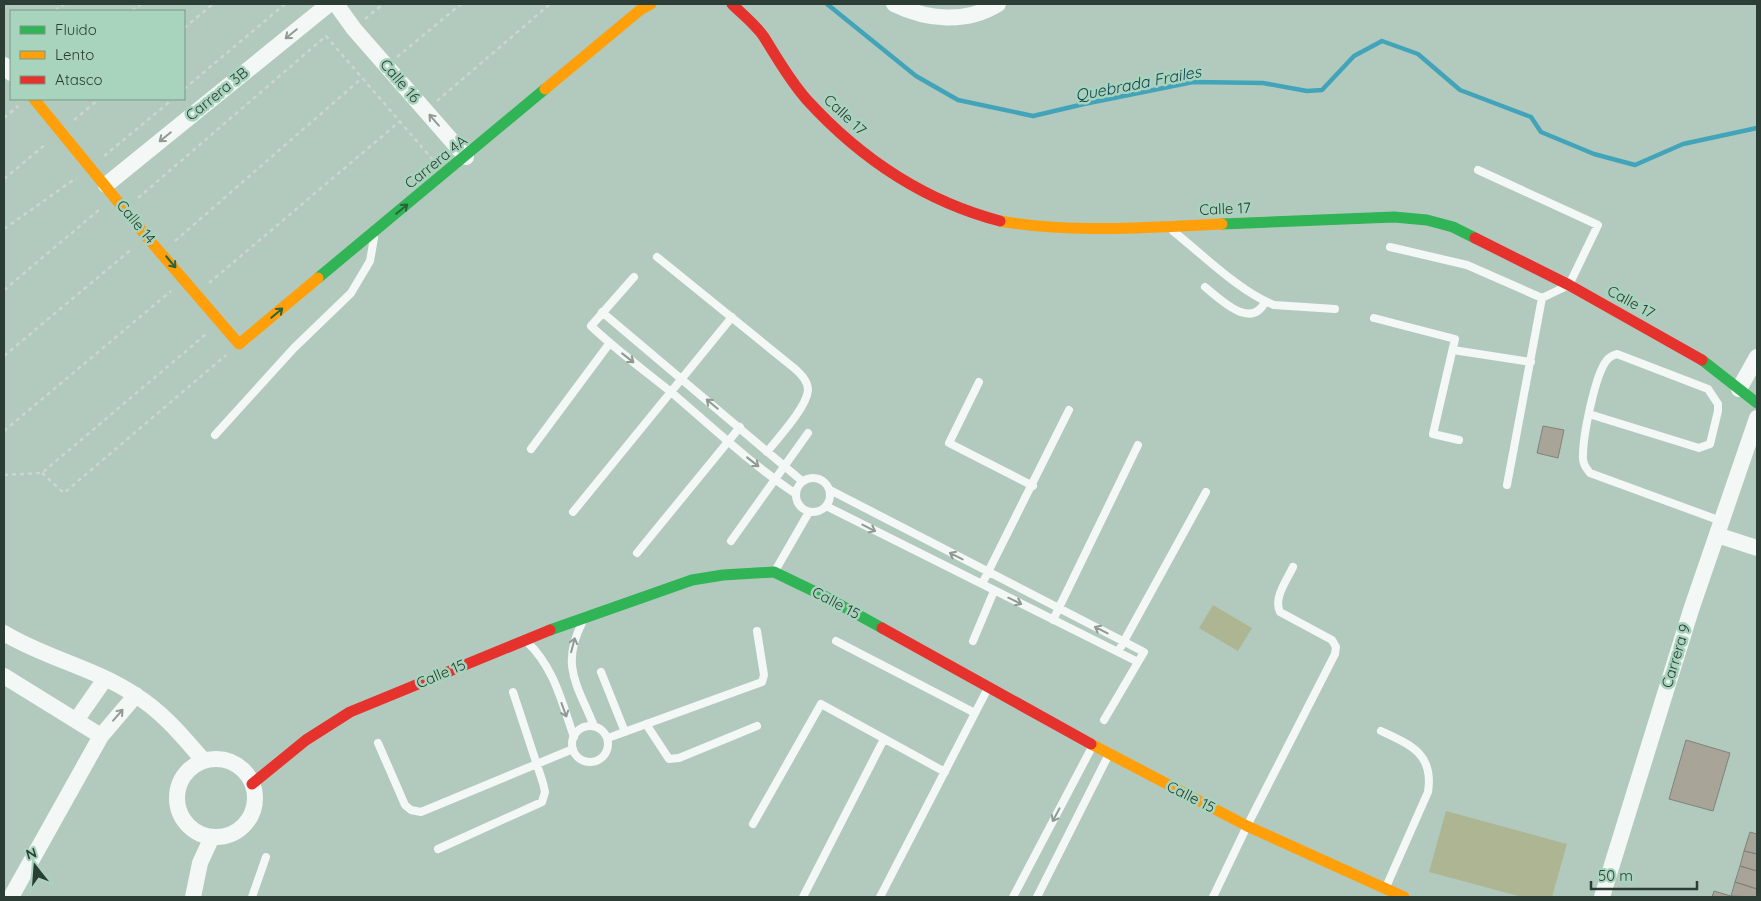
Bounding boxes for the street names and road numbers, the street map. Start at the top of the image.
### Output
street label: Calle 16 [376,55,425,106]
street label: Carrera 3B [182,62,252,125]
street label: Calle 17 [820,90,871,139]
street label: Carrera 4A [401,130,471,193]
street label: Calle 14 [113,196,160,248]
street label: Calle 17 [1199,198,1251,219]
street label: Calle 17 [1604,281,1659,322]
street label: Calle 15 [809,582,864,623]
street label: Carrera 9 [1657,622,1694,690]
street label: Calle 15 [413,655,468,692]
street label: Calle 15 [1164,776,1219,817]

